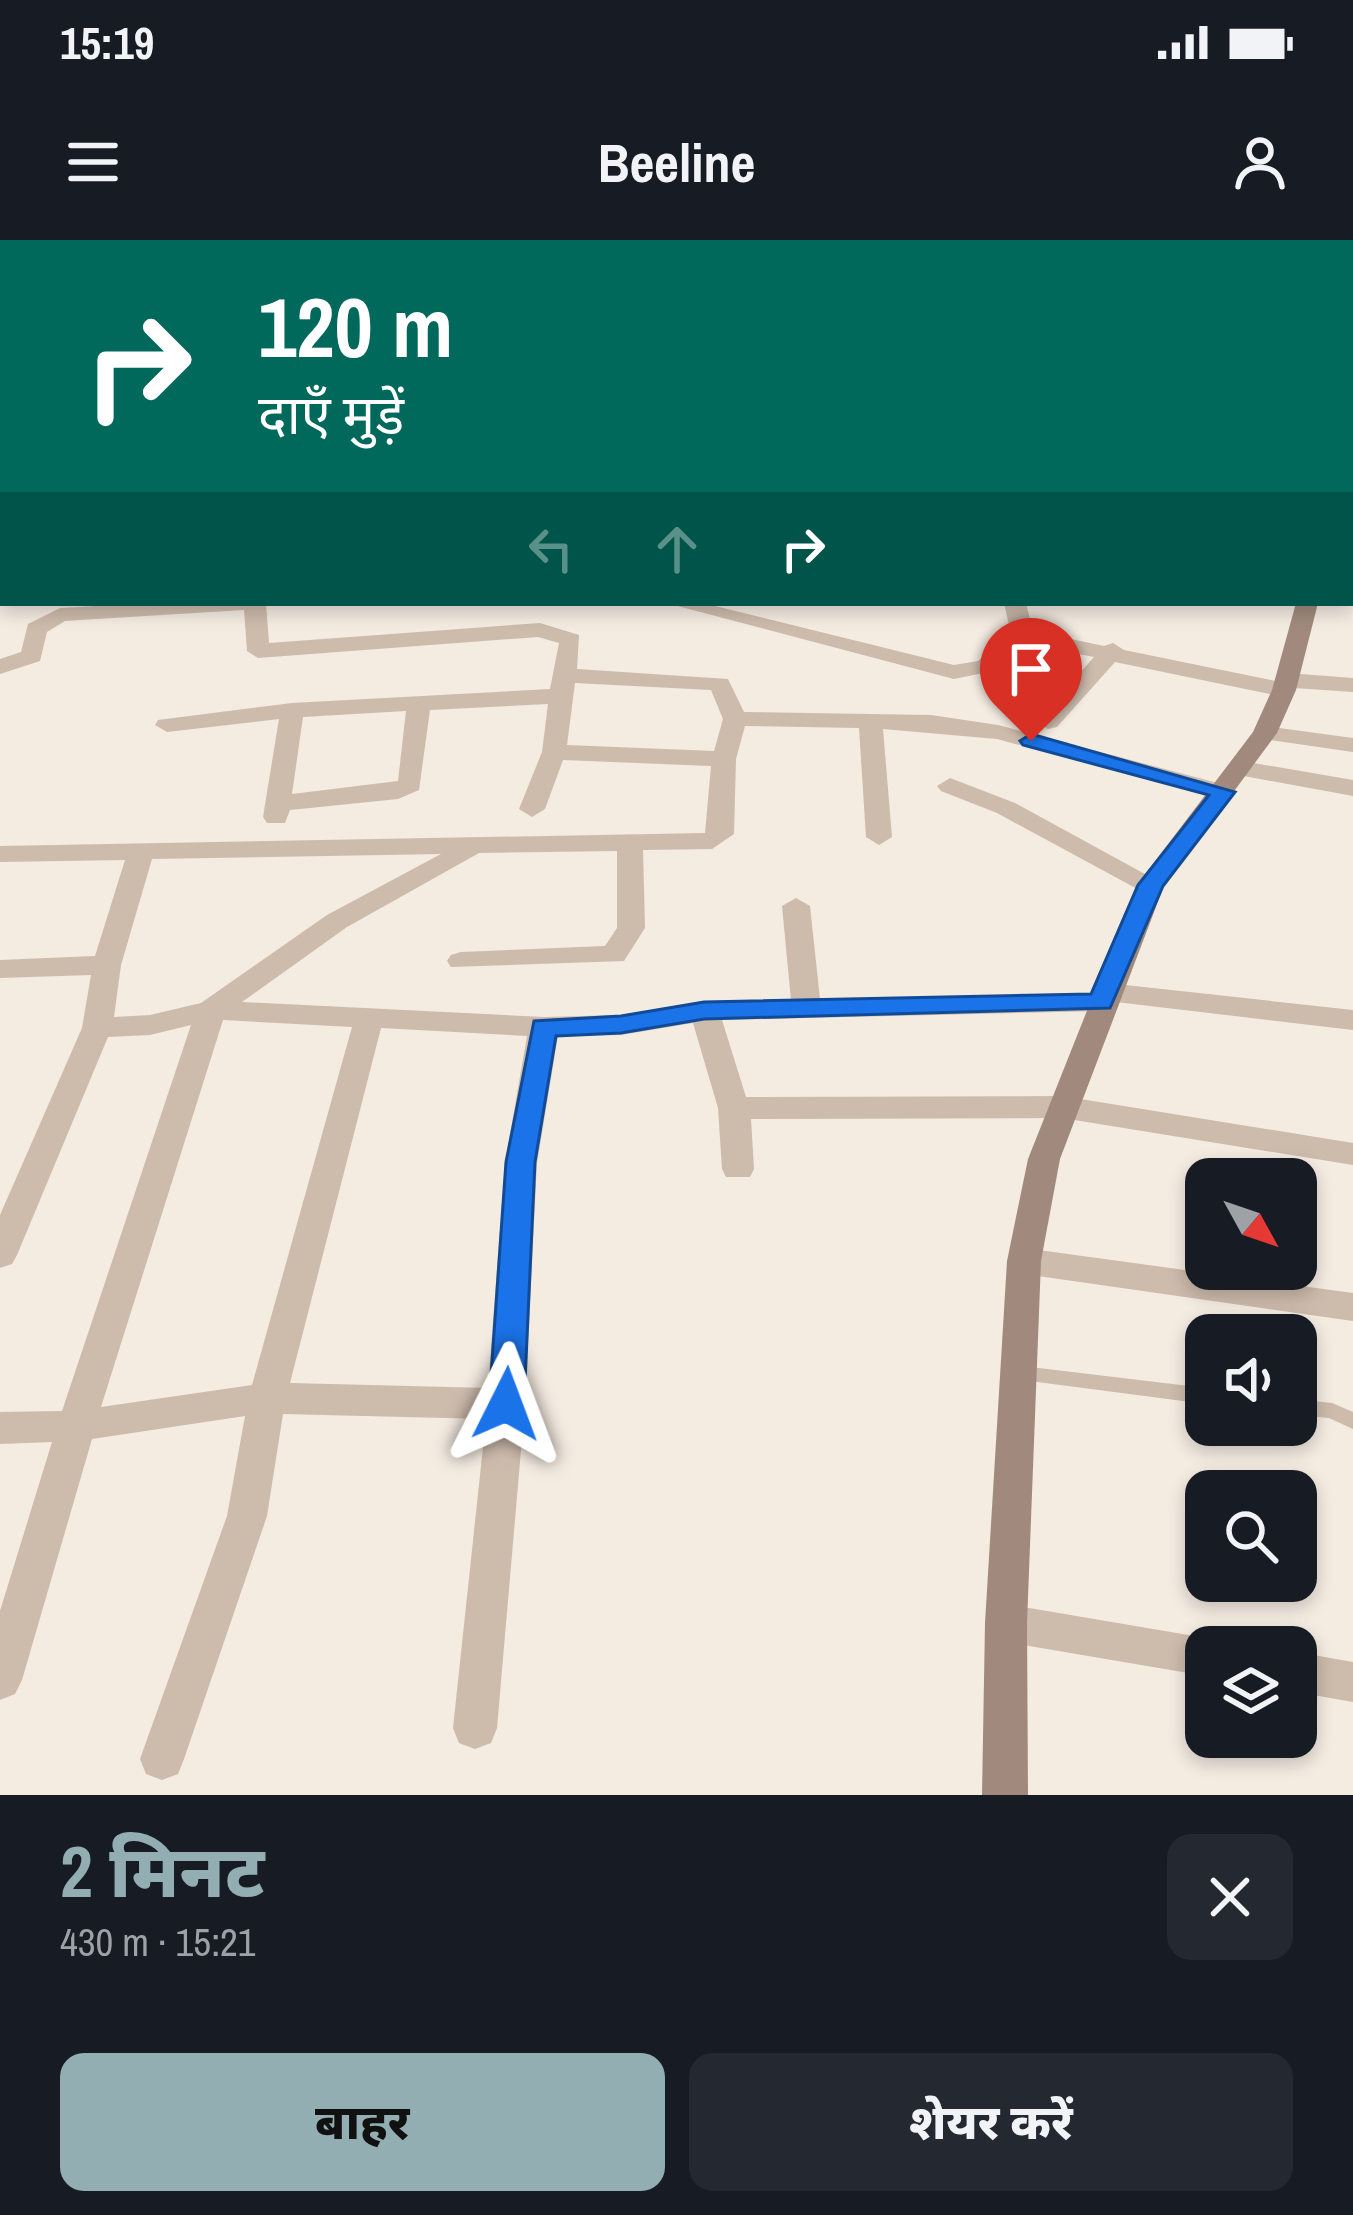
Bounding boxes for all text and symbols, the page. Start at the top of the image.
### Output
text: 15:19 [60,12,154,73]
text: Beeline [598,126,755,199]
icon: menu [60,129,126,195]
icon: person [1227,129,1293,195]
text: 120 m [258,270,453,383]
icon: right [60,288,216,444]
text: दाएँ मुड़ें [258,378,404,451]
icon: left [518,516,584,582]
icon: ahead [644,516,710,582]
icon: right [770,516,836,582]
pin [980,618,1082,741]
icon: arrive [998,636,1064,702]
north arrow [1185,1158,1317,1290]
map controls [1185,1158,1317,1758]
button: sound [1185,1314,1317,1446]
position arrow [443,1341,569,1467]
button: search [1185,1470,1317,1602]
button: layers [1185,1626,1317,1758]
text: 2 मिनट [60,1822,264,1919]
button: close [1167,1834,1293,1960]
text: 430 m · 15:21 [60,1916,256,1968]
button: बाहर [60,2053,665,2191]
button: शेयर करें [689,2053,1293,2191]

